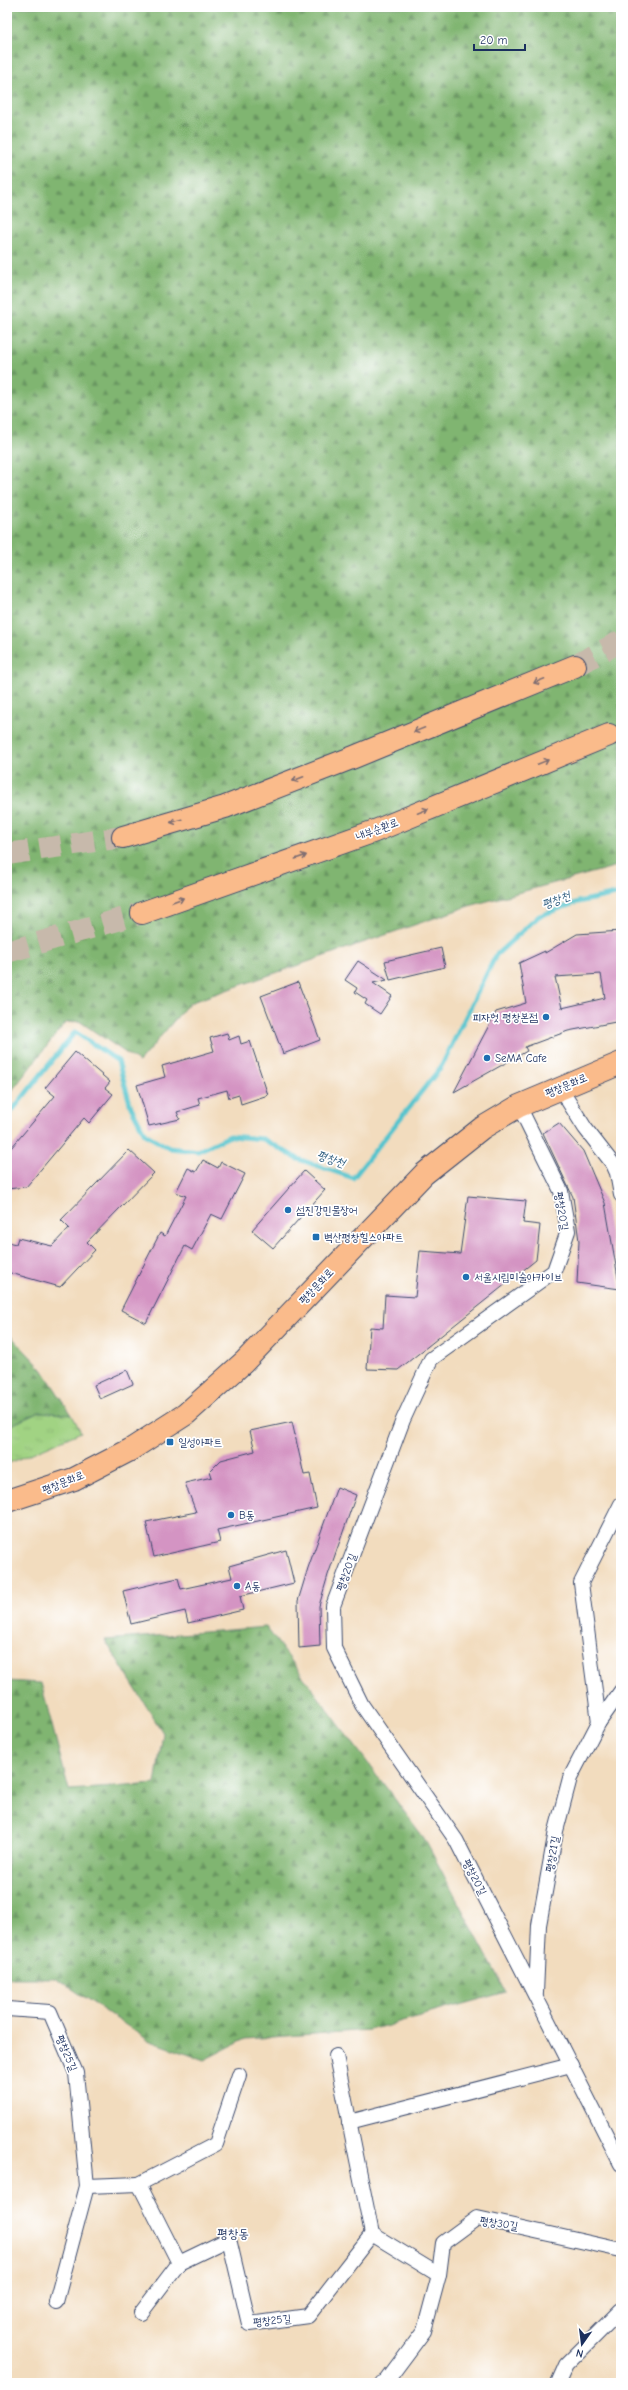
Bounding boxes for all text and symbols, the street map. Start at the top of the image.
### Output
scale bar [474,26,525,52]
text: 20 m [480,33,508,47]
one-way arrow [534,678,546,685]
one-way arrow [413,727,425,735]
one-way arrow [537,758,549,765]
one-way arrow [293,775,305,783]
one-way arrow [416,807,428,815]
street label: 내부순환로 [354,815,400,843]
one-way arrow [169,818,182,825]
one-way arrow [295,852,307,860]
water label: 평창천 [540,888,573,912]
one-way arrow [172,896,184,904]
place label: 피자헛 평창본점 [472,1011,538,1024]
marker: 피자헛 평창본점 [541,1012,551,1022]
place label: SeMA Cafe [495,1052,547,1065]
marker: SeMA Cafe [482,1053,492,1063]
street label: 평창문화로 [543,1071,589,1100]
water label: 평창천 [315,1148,348,1171]
street label: 평창20길 [552,1191,571,1232]
place label: 섬진강민물장어 [296,1204,358,1217]
marker: 섬진강민물장어 [283,1205,293,1215]
place label: 벽산평창힐스아파트 [324,1231,404,1244]
marker: 벽산평창힐스아파트 [311,1232,321,1242]
street label: 평창문화로 [297,1266,336,1307]
place label: 서울시립미술아카이브 [474,1271,563,1284]
marker: 서울시립미술아카이브 [461,1272,471,1282]
place label: 일성아파트 [178,1436,222,1449]
marker: 일성아파트 [165,1437,175,1447]
street label: 평창문화로 [40,1468,86,1497]
place label: B동 [239,1509,255,1522]
marker: B동 [226,1510,236,1520]
street label: 평창20길 [334,1551,359,1593]
place label: A동 [245,1580,260,1593]
marker: A동 [232,1581,242,1591]
street label: 평창21길 [543,1835,562,1873]
street label: 평창20길 [460,1857,489,1898]
street label: 평창25길 [53,2033,80,2073]
street label: 평창30길 [479,2214,519,2233]
district label: 평창동 [217,2226,249,2241]
street label: 평창25길 [252,2312,292,2329]
north arrow [562,2324,602,2364]
text: N [575,2346,585,2360]

